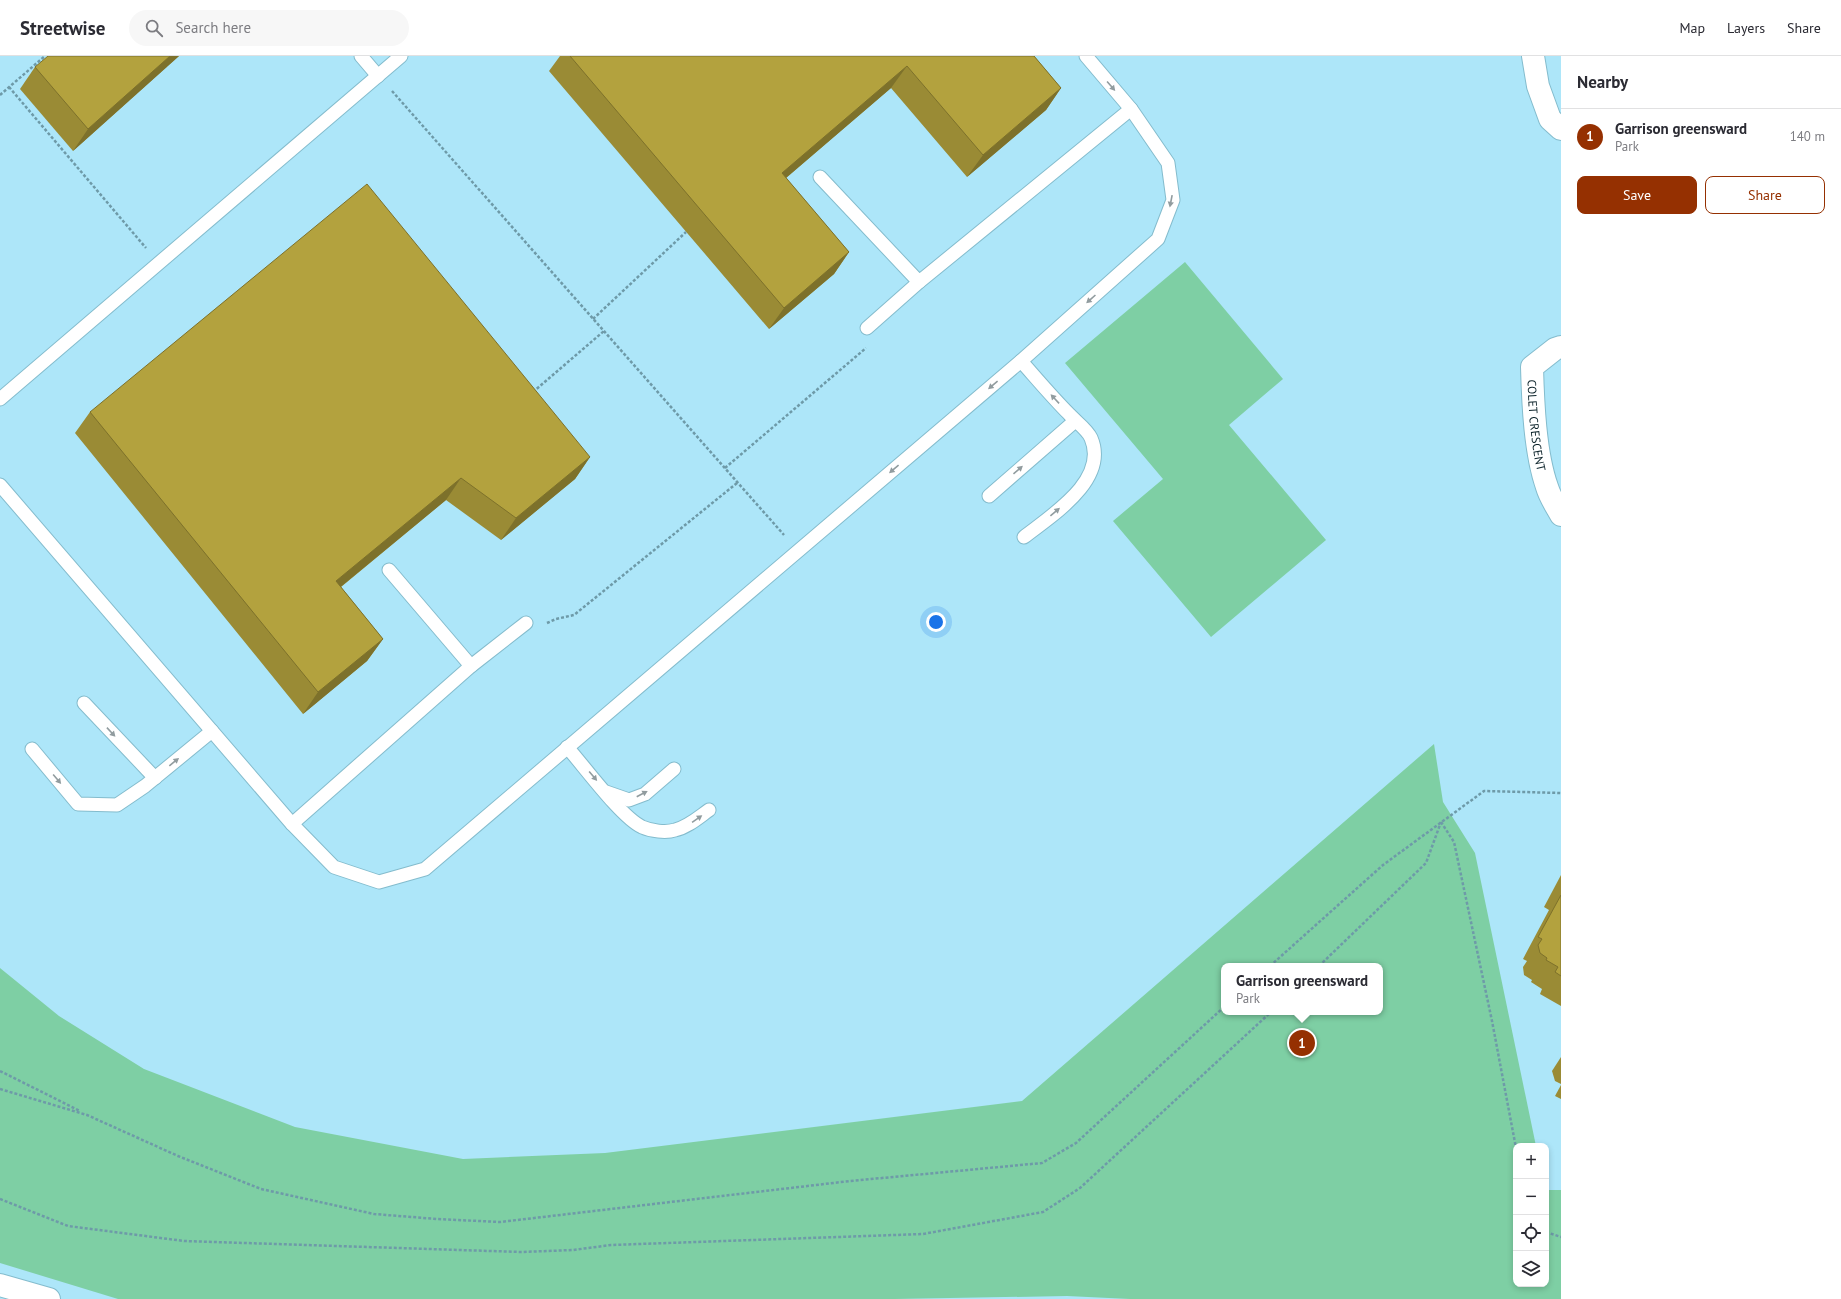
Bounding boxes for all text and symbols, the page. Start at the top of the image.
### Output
search box [129,10,409,46]
text: Streetwise [20,16,105,40]
icon: search [143,17,165,39]
text: Search here [175,18,251,37]
text: Map [1679,19,1705,37]
text: Layers [1727,19,1765,37]
text: Share [1787,19,1821,37]
text: Nearby [1577,71,1628,93]
one-way arrow [1107,80,1116,91]
text: Garrison greensward [1615,119,1747,138]
text: 1 [1586,128,1594,145]
text: 140 m [1790,128,1825,145]
text: Park [1615,138,1639,155]
button: Save [1577,176,1697,214]
button: Share [1705,176,1825,214]
one-way arrow [1168,195,1174,208]
one-way arrow [1086,294,1096,304]
street label: COLET CRESCENT [1525,379,1550,473]
one-way arrow [988,380,999,389]
one-way arrow [1050,394,1059,404]
one-way arrow [890,464,899,473]
one-way arrow [1013,466,1023,475]
one-way arrow [1050,508,1060,517]
your location [926,612,946,632]
one-way arrow [106,727,116,737]
one-way arrow [169,758,180,766]
one-way arrow [588,771,597,782]
one-way arrow [52,773,61,784]
one-way arrow [637,790,648,797]
one-way arrow [692,814,703,823]
popup [1221,963,1383,1015]
text: Garrison greensward [1236,971,1368,990]
text: Park [1236,990,1260,1007]
pin: 1 [1289,1028,1315,1058]
map controls [1513,1143,1549,1287]
button: + [1513,1143,1549,1179]
button: − [1513,1179,1549,1215]
button: locate [1513,1215,1549,1251]
button: layers [1513,1251,1549,1287]

